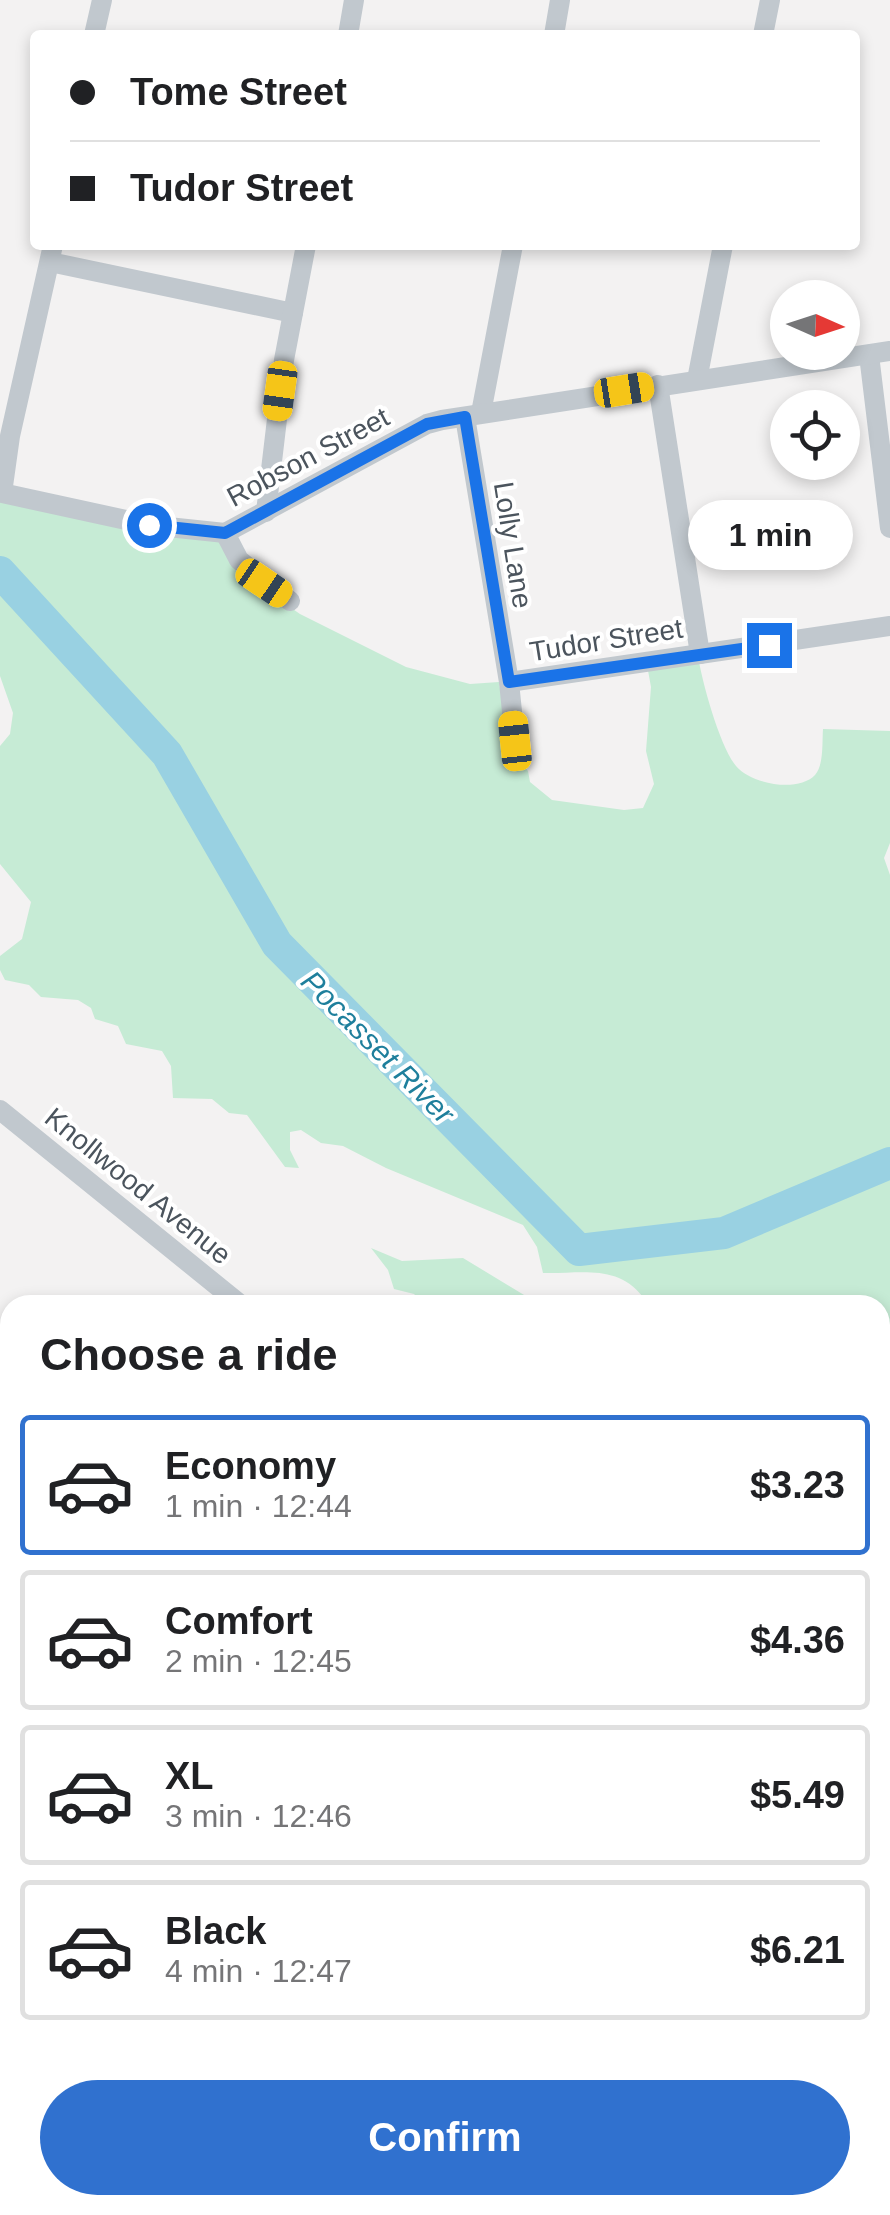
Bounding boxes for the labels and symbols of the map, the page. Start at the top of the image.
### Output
north arrow [770,280,860,370]
car [261,359,299,423]
car [592,370,656,410]
street label: Robson Street [222,401,394,513]
street label: Lolly Lane [488,480,538,610]
callout: 1 min [686,500,852,570]
route start [127,503,172,548]
car [231,554,297,612]
street label: Tudor Street [527,613,685,667]
route end [747,623,792,668]
car [497,710,533,772]
water label: Pocasset River [295,964,462,1131]
street label: Knollwood Avenue [39,1102,237,1270]

